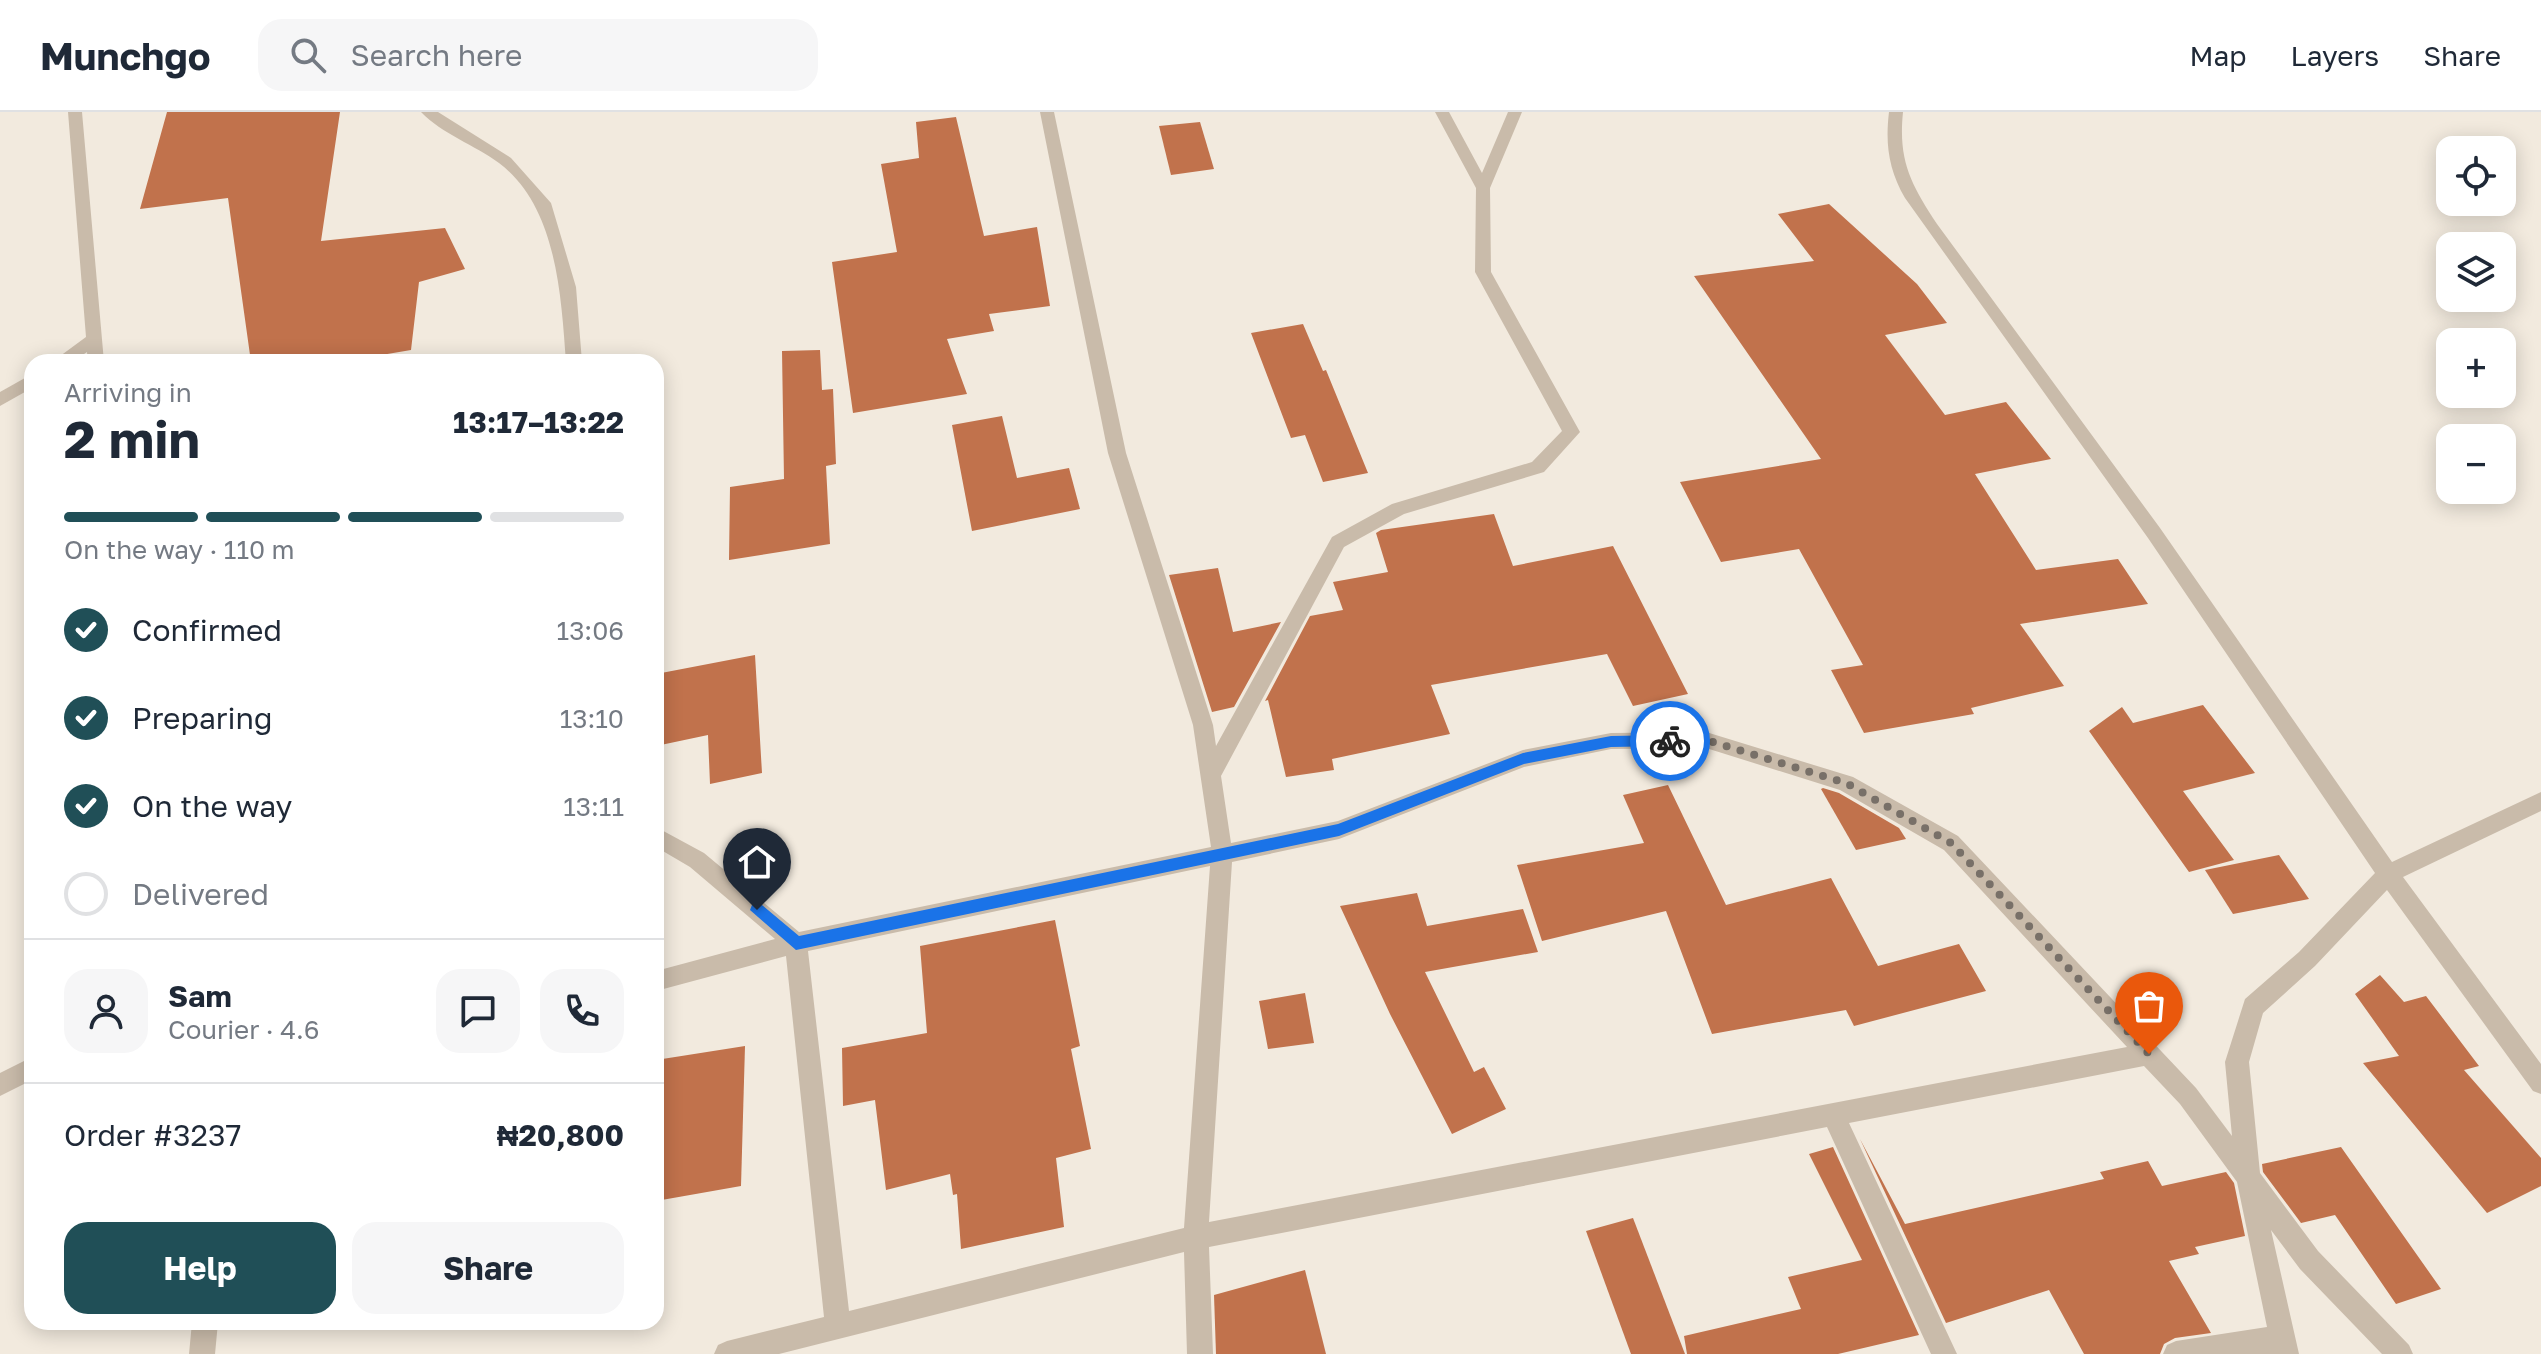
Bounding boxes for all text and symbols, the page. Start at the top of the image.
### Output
search box [258,19,818,91]
text: Munchgo [40,33,210,78]
icon: search [286,33,330,77]
text: Search here [350,37,522,73]
text: Map [2189,39,2247,72]
text: Layers [2291,39,2379,72]
text: Share [2423,39,2501,72]
map controls [2436,136,2516,504]
button: locate [2436,136,2516,216]
button: layers [2436,232,2516,312]
button: + [2436,328,2516,408]
text: Arriving in [64,377,192,408]
text: 13:17–13:22 [453,404,624,440]
text: 2 min [64,407,200,469]
button: − [2436,424,2516,504]
text: On the way · 110 m [64,534,295,565]
icon: check [64,608,108,652]
text: Confirmed [132,612,282,648]
text: 13:06 [557,615,624,646]
icon: check [64,696,108,740]
text: Preparing [132,700,273,736]
courier [1630,701,1710,781]
text: 13:10 [560,703,624,734]
icon: bike [1648,719,1692,763]
icon: check [64,784,108,828]
text: On the way [132,788,292,824]
text: 13:11 [563,791,624,822]
pin [723,828,791,910]
icon: home [735,840,779,884]
text: Delivered [132,876,269,912]
button: person [64,969,148,1053]
button: chat [436,969,520,1053]
button: phone [540,969,624,1053]
pin [2115,972,2183,1054]
text: Sam [168,978,232,1014]
icon: bag [2127,984,2171,1028]
text: Courier · 4.6 [168,1014,320,1045]
text: Order #3237 [64,1117,241,1153]
text: ₦20,800 [497,1117,624,1153]
button: Help [64,1222,336,1314]
button: Share [352,1222,624,1314]

